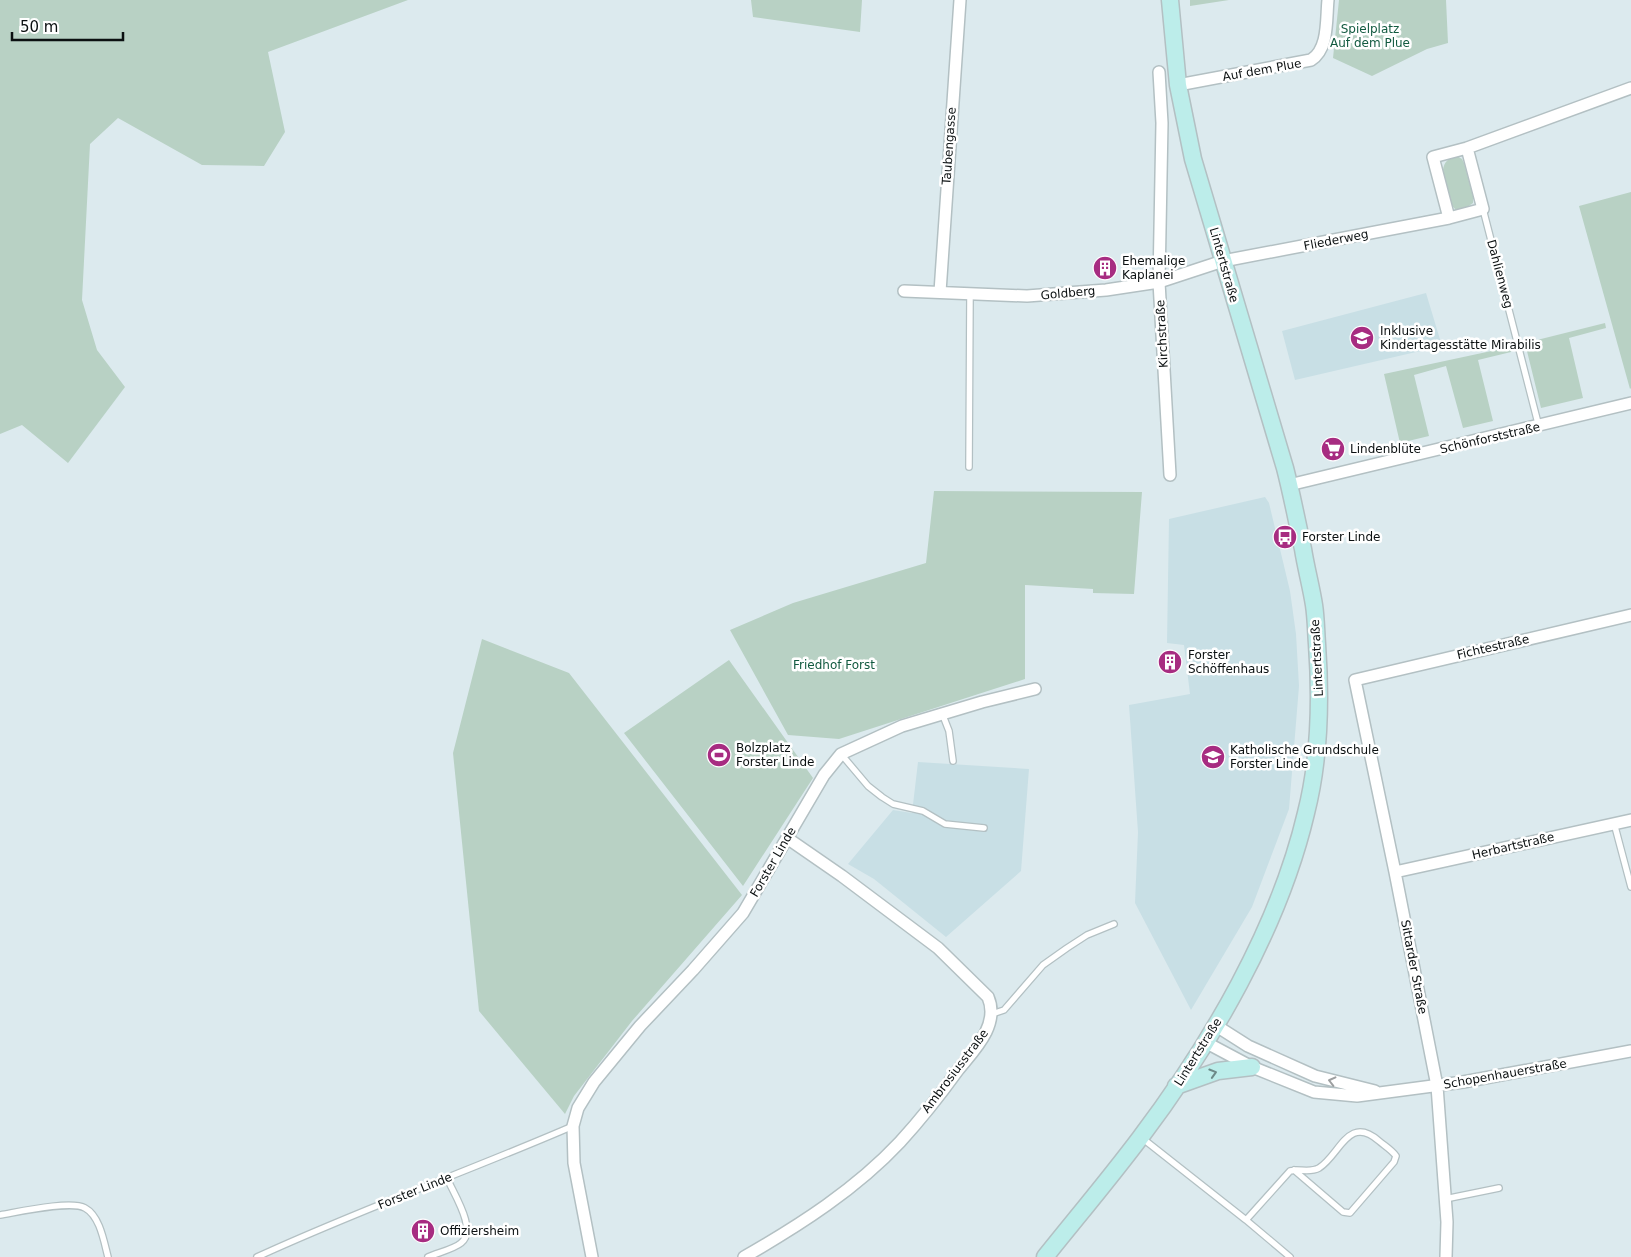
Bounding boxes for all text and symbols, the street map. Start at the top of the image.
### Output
scale bar [12,10,124,42]
text: 50 m [20,18,58,36]
park label: Spielplatz Auf dem Plue [1330,22,1410,50]
street label: Auf dem Plue [1221,56,1303,84]
street label: Taubengasse [939,107,959,186]
street label: Lintertstraße [1207,226,1241,304]
street label: Fliederweg [1302,227,1370,253]
street label: Dahlienweg [1484,238,1516,310]
place label: Ehemalige Kaplanei [1122,254,1185,282]
building icon: Ehemalige Kaplanei [1092,255,1118,281]
street label: Goldberg [1040,284,1096,302]
street label: Kirchstraße [1153,300,1171,368]
place label: Inklusive Kindertagesstätte Mirabilis [1380,324,1541,352]
school or university icon: Inklusive Kindertagesstätte Mirabilis [1349,325,1375,351]
street label: Schönforststraße [1439,420,1541,456]
supermarket icon: Lindenblüte [1320,436,1346,462]
place label: Lindenblüte [1350,442,1421,456]
bus stop icon: Forster Linde [1272,524,1298,550]
place label: Forster Linde [1302,530,1380,544]
street label: Lintertstraße [1308,619,1326,697]
street label: Fichtestraße [1455,632,1531,662]
place label: Forster Schöffenhaus [1188,648,1269,676]
building icon: Forster Schöffenhaus [1157,649,1183,675]
park label: Friedhof Forst [793,658,875,672]
place label: Bolzplatz Forster Linde [736,741,814,769]
sports icon: Bolzplatz Forster Linde [706,742,732,768]
place label: Katholische Grundschule Forster Linde [1230,743,1379,771]
school or university icon: Katholische Grundschule Forster Linde [1200,744,1226,770]
street label: Forster Linde [747,825,799,899]
street label: Herbartstraße [1470,830,1556,862]
street label: Sittarder Straße [1398,919,1430,1015]
street label: Lintertstraße [1172,1015,1224,1089]
street label: Ambrosiusstraße [919,1026,991,1116]
street label: Schopenhauerstraße [1442,1056,1568,1092]
one-way arrow [1209,1069,1217,1079]
one-way arrow [1327,1076,1336,1087]
street label: Forster Linde [376,1170,454,1212]
building icon: Offiziersheim [410,1218,436,1244]
place label: Offiziersheim [440,1224,519,1238]

